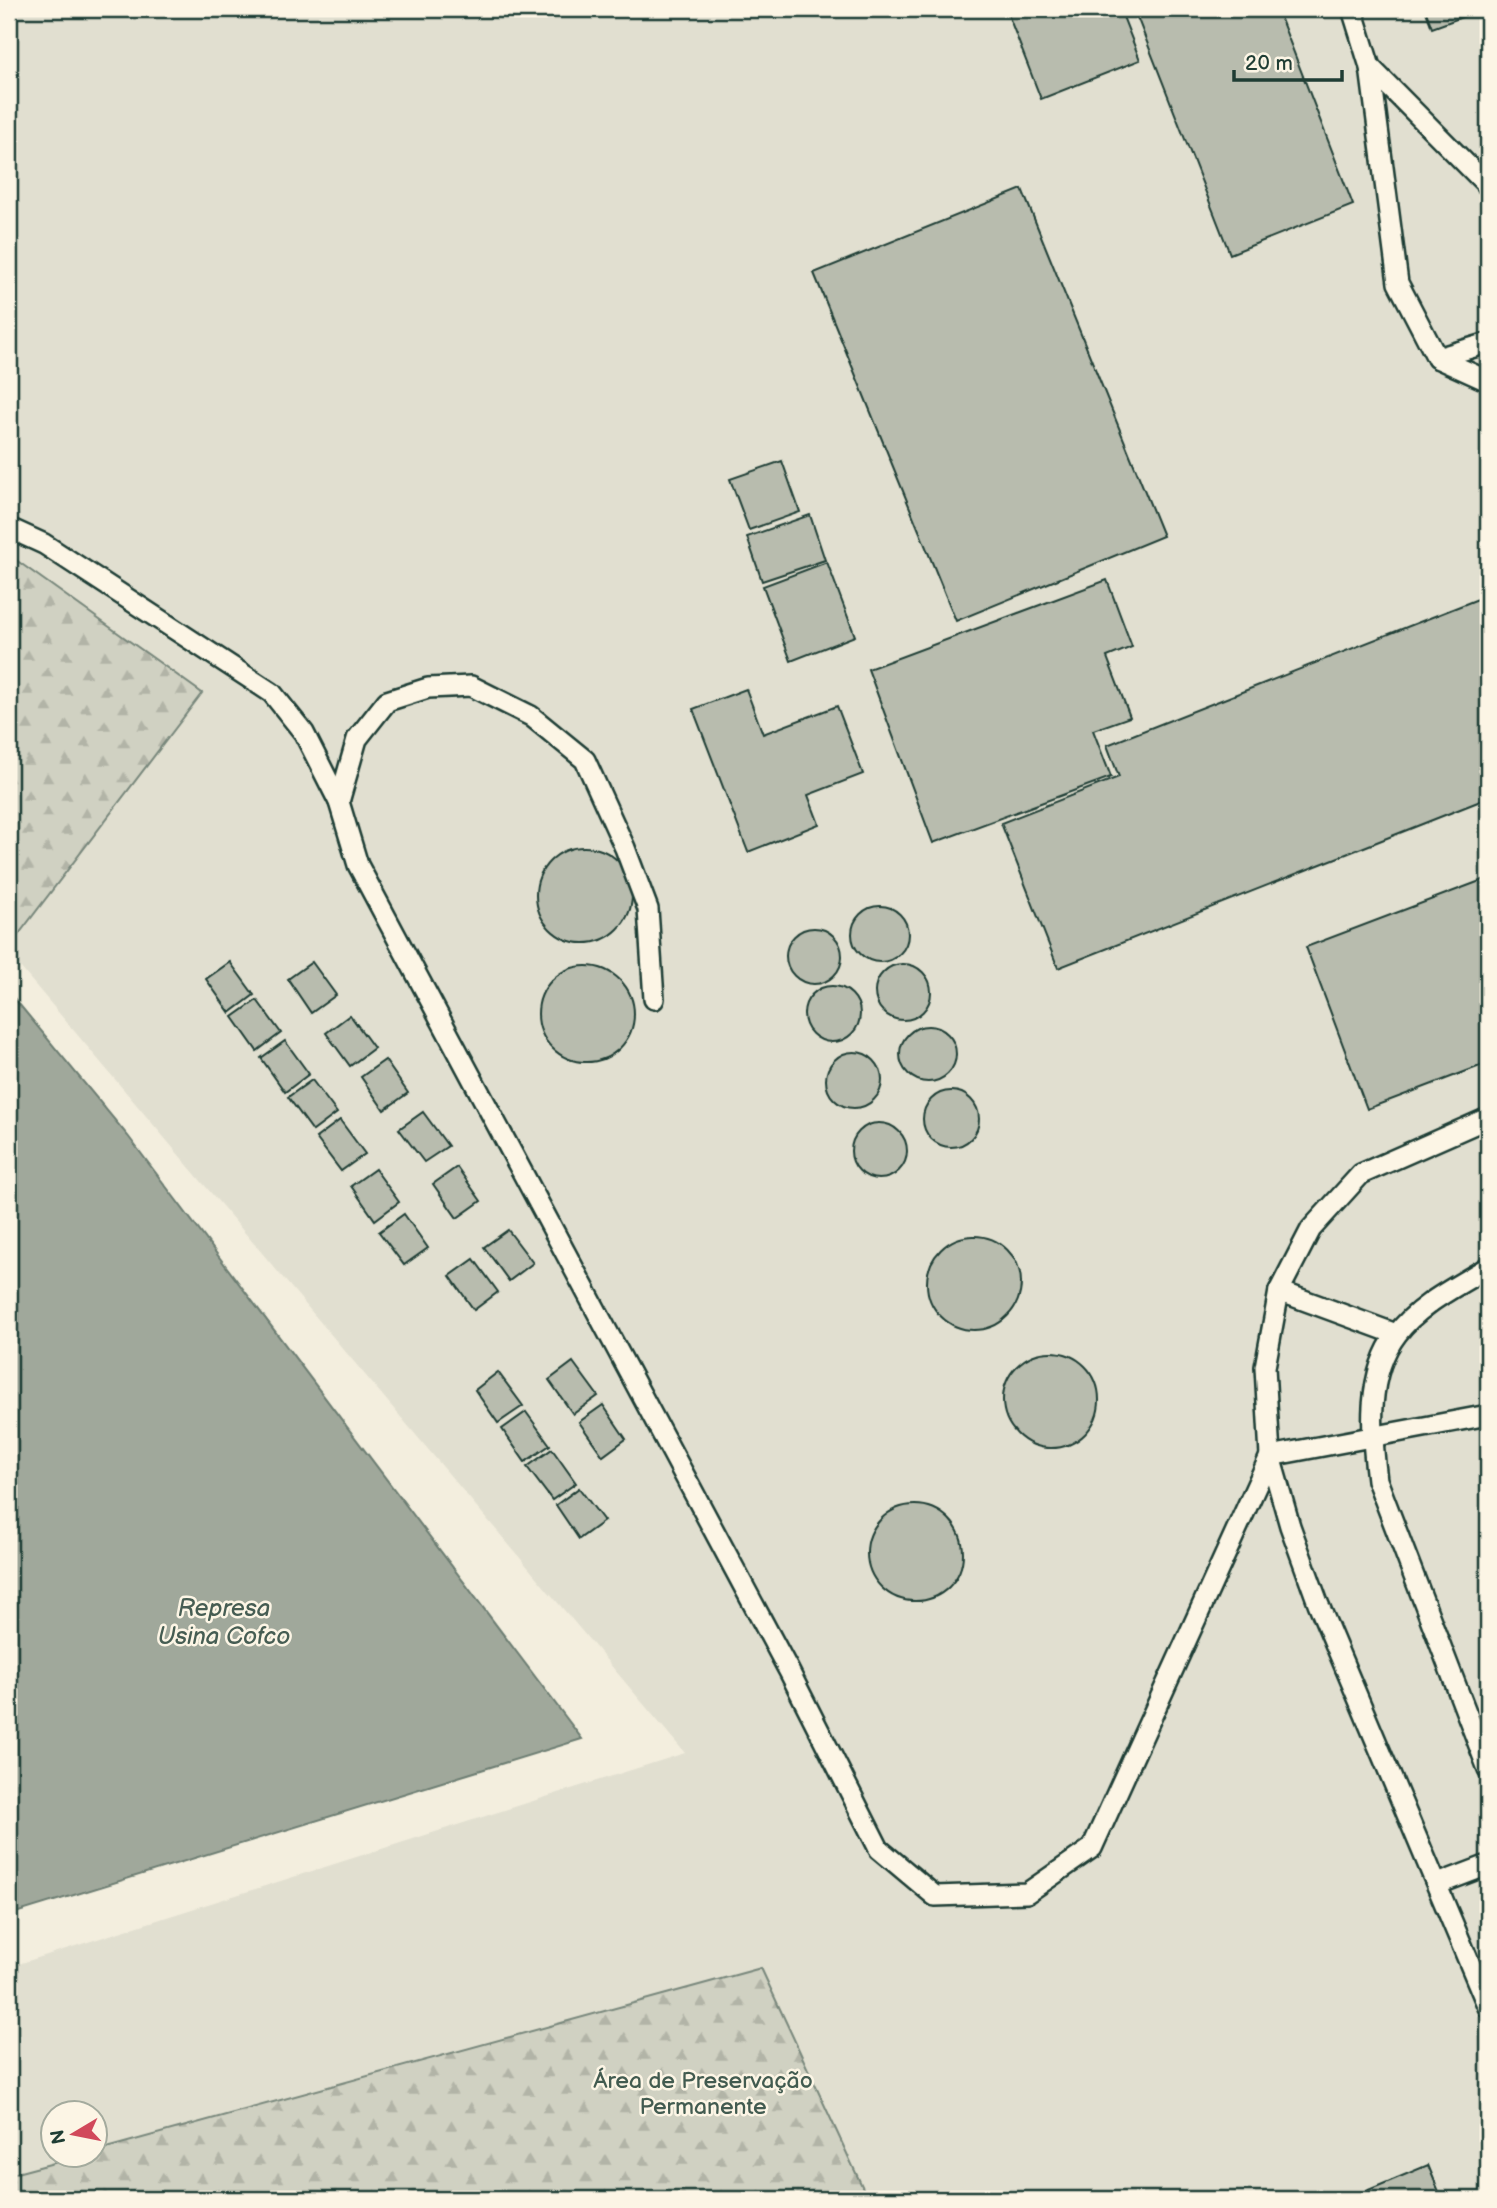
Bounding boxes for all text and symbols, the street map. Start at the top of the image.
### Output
scale bar [1234,38,1343,82]
text: 20 m [1245,51,1293,76]
water label: Represa Usina Cofco [158,1594,290,1651]
park label: Área de Preservação Permanente [593,2067,813,2121]
north arrow [38,2100,108,2170]
text: N [46,2128,71,2146]

